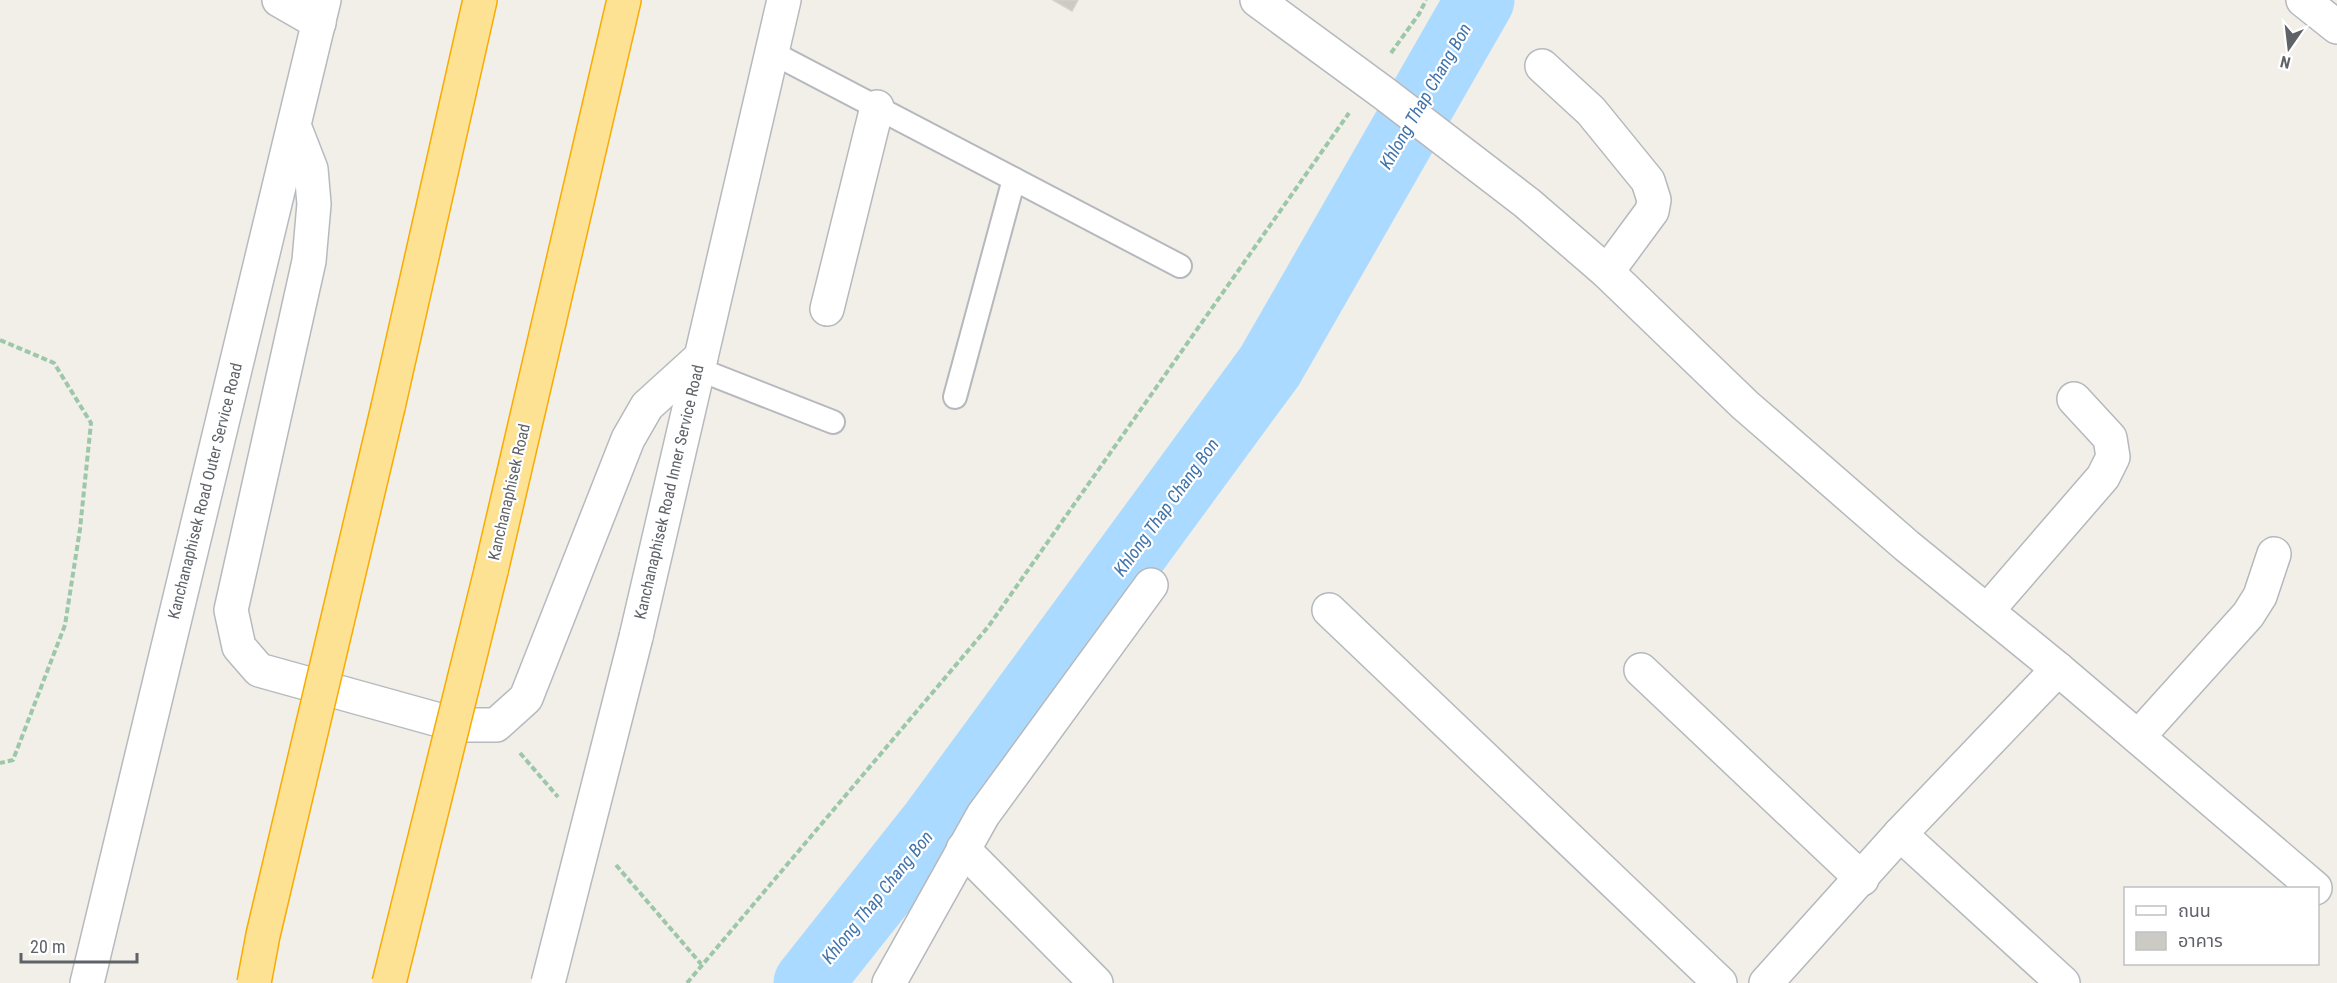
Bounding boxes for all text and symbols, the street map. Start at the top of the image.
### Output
north arrow [2259,18,2319,78]
water label: Khlong Thap Chang Bon [1375,19,1475,173]
text: N [2278,52,2293,72]
street label: Kanchanaphisek Road Outer Service Road [164,361,246,621]
street label: Kanchanaphisek Road Inner Service Road [630,363,708,621]
street label: Kanchanaphisek Road [484,422,534,562]
water label: Khlong Thap Chang Bon [1109,434,1223,580]
water label: Khlong Thap Chang Bon [817,826,937,968]
legend [2124,887,2319,965]
text: ถนน [2178,900,2211,921]
scale bar [21,926,136,964]
text: อาคาร [2178,930,2223,951]
text: 20 m [30,936,65,957]

